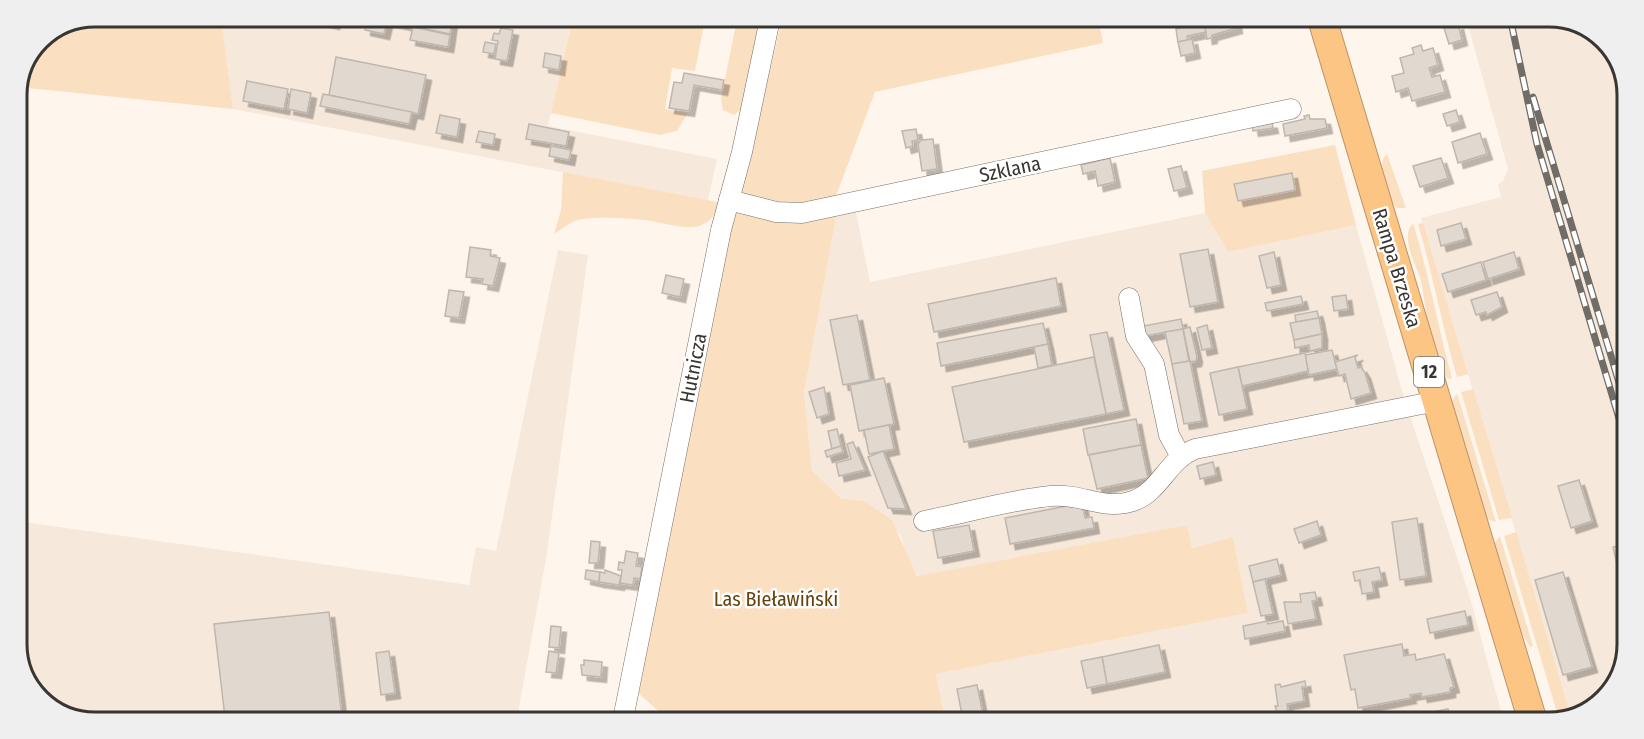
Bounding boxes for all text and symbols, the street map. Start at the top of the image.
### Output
street label: Szklana [977,151,1043,187]
street label: Rampa Brzeska [1367,205,1427,331]
street label: Hutnicza [674,331,712,405]
road number: 12 [1414,357,1444,387]
park label: Las Bieławiński [714,587,838,611]

